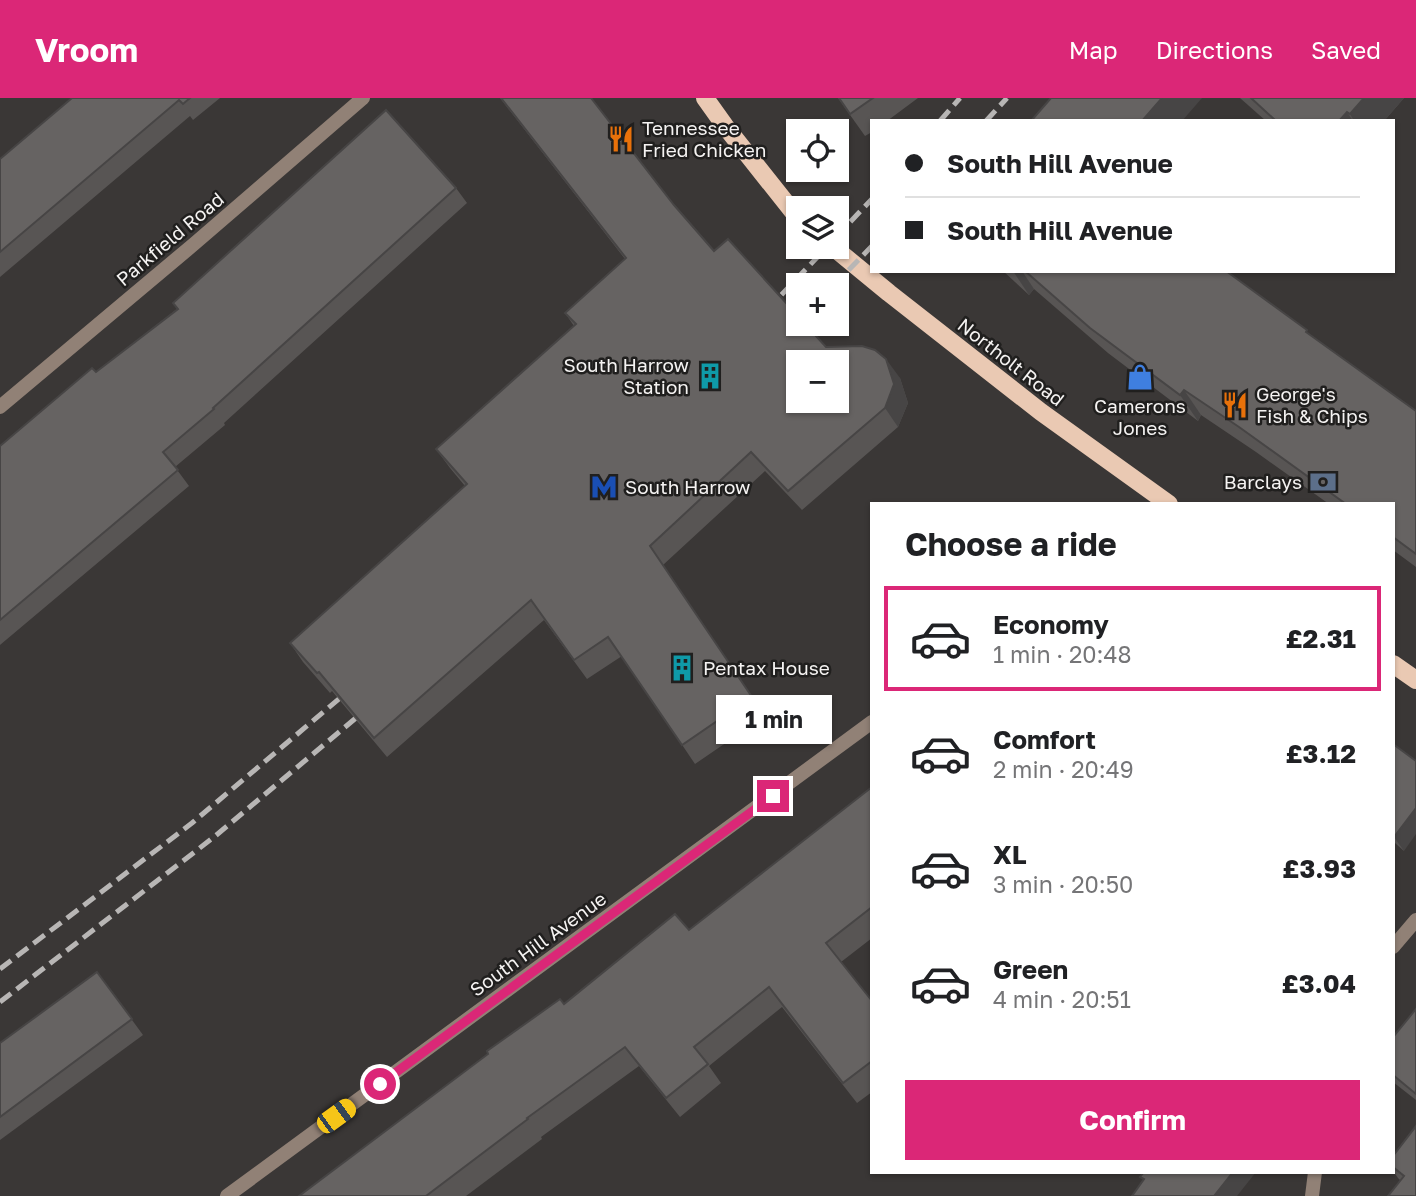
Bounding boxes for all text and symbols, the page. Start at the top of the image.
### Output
text: Vroom [35,30,138,69]
text: Map [1069,35,1118,64]
text: Directions [1156,35,1273,64]
text: Saved [1311,35,1381,64]
place label: Tennessee Fried Chicken [642,116,766,161]
map controls [786,119,849,413]
button: locate [786,119,849,182]
restaurant icon: Tennessee Fried Chicken [606,124,636,154]
text: South Hill Avenue [947,148,1173,179]
street label: Parkfield Road [111,187,228,290]
button: layers [786,196,849,259]
text: South Hill Avenue [947,215,1173,246]
button: + [786,273,849,336]
street label: Northolt Road [953,313,1069,410]
button: − [786,350,849,413]
place label: South Harrow Station [564,353,689,398]
building icon: South Harrow Station [695,361,725,391]
shop icon: Camerons Jones [1125,362,1155,392]
place label: George's Fish & Chips [1256,382,1368,427]
restaurant icon: George's Fish & Chips [1220,390,1250,420]
place label: Camerons Jones [1094,394,1186,439]
bank icon: Barclays [1308,467,1338,497]
place label: Barclays [1224,470,1302,493]
metro station icon: South Harrow [589,472,619,502]
place label: South Harrow [625,475,751,498]
text: Choose a ride [905,525,1117,563]
icon: car [909,607,972,670]
text: Economy [993,609,1109,640]
text: £2.31 [1285,623,1356,654]
text: 1 min · 20:48 [993,640,1132,668]
building icon: Pentax House [667,653,697,683]
place label: Pentax House [703,656,830,679]
callout: 1 min [715,694,831,744]
text: 1 min [745,705,803,733]
icon: car [909,722,972,785]
text: Comfort [993,724,1096,755]
text: £3.12 [1285,738,1356,769]
text: 2 min · 20:49 [993,755,1134,783]
route end [757,780,789,812]
icon: car [909,837,972,900]
text: XL [993,839,1027,870]
text: £3.93 [1282,853,1356,884]
text: 3 min · 20:50 [993,870,1133,898]
street label: South Hill Avenue [465,887,610,1001]
icon: car [909,952,972,1015]
text: Green [993,954,1068,985]
text: £3.04 [1282,968,1356,999]
text: 4 min · 20:51 [993,985,1131,1013]
route start [364,1068,396,1100]
button: Confirm [905,1080,1360,1160]
car [313,1095,360,1137]

